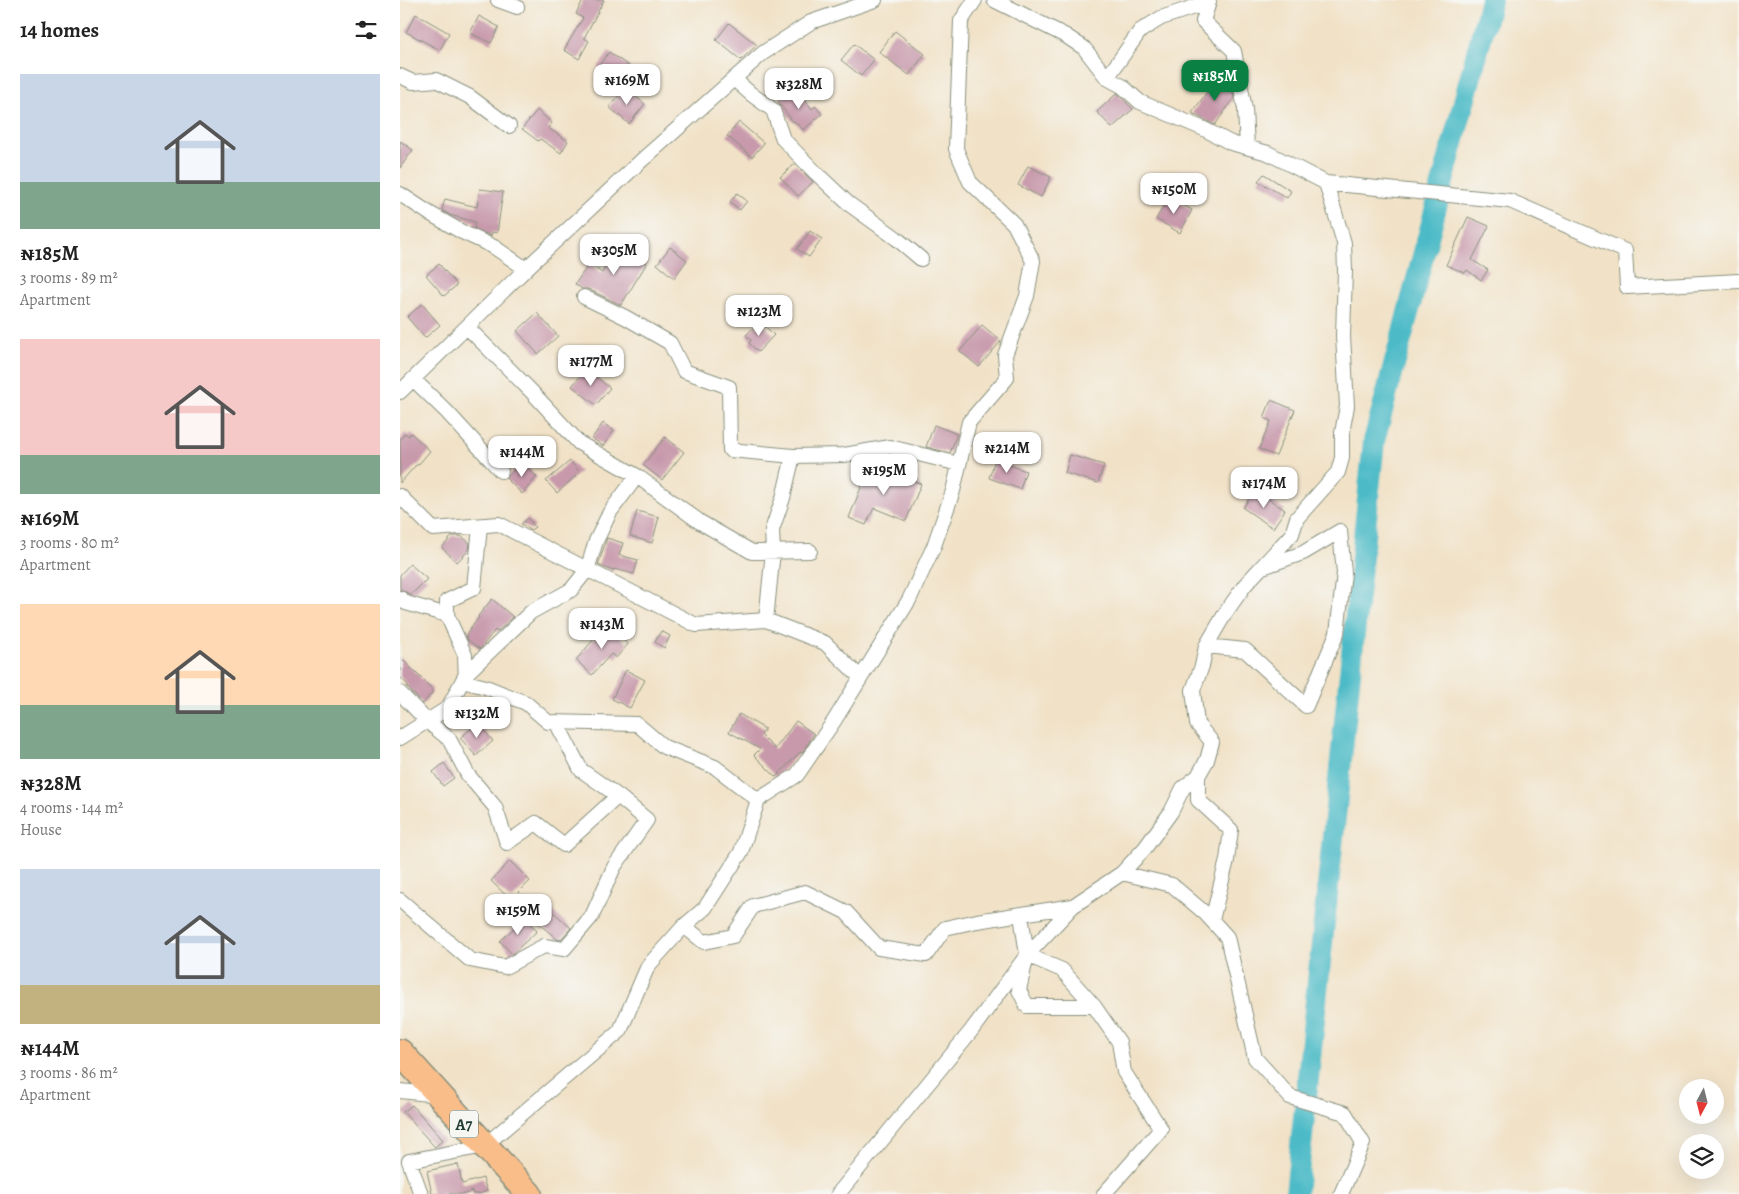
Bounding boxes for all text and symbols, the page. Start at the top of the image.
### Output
text: 14 homes [20,16,99,44]
icon: filters [352,16,380,44]
pin: ₦185M [1180,59,1250,102]
pin: ₦169M [592,64,662,106]
text: ₦185M [1193,65,1238,87]
pin: ₦328M [764,68,834,110]
text: ₦169M [604,69,650,91]
text: ₦328M [775,73,823,95]
icon: home [155,107,245,197]
pin: ₦150M [1139,172,1209,215]
text: ₦150M [1151,178,1197,200]
pin: ₦305M [579,234,649,276]
text: ₦185M [20,239,79,267]
text: ₦305M [591,239,637,261]
text: 3 rooms · 89 m² [20,267,118,289]
text: Apartment [20,289,91,311]
pin: ₦123M [724,294,794,337]
text: ₦123M [736,300,782,322]
pin: ₦177M [556,344,626,387]
text: ₦177M [569,350,613,372]
icon: home [155,372,245,462]
pin: ₦214M [972,432,1042,474]
pin: ₦144M [487,436,557,478]
text: ₦214M [984,437,1030,459]
text: ₦144M [499,441,545,463]
pin: ₦195M [849,454,919,496]
text: ₦195M [862,459,906,481]
pin: ₦174M [1229,466,1299,509]
text: ₦174M [1242,472,1286,494]
text: ₦169M [20,504,80,532]
text: 3 rooms · 80 m² [20,532,119,554]
text: Apartment [20,554,91,576]
pin: ₦143M [567,608,637,650]
text: ₦143M [580,613,624,635]
icon: home [155,637,245,727]
pin: ₦132M [442,696,512,739]
text: ₦132M [454,702,500,724]
text: ₦328M [20,769,82,797]
text: 4 rooms · 144 m² [20,797,123,819]
text: House [20,819,62,841]
pin: ₦159M [483,894,553,936]
text: ₦159M [496,899,540,921]
icon: home [155,902,245,992]
text: ₦144M [20,1034,80,1062]
text: 3 rooms · 86 m² [20,1062,118,1084]
north arrow [1679,1079,1724,1124]
map controls [1679,1079,1724,1179]
text: Apartment [20,1084,91,1106]
road number: A7 [450,1110,478,1138]
button: layers [1679,1134,1724,1179]

